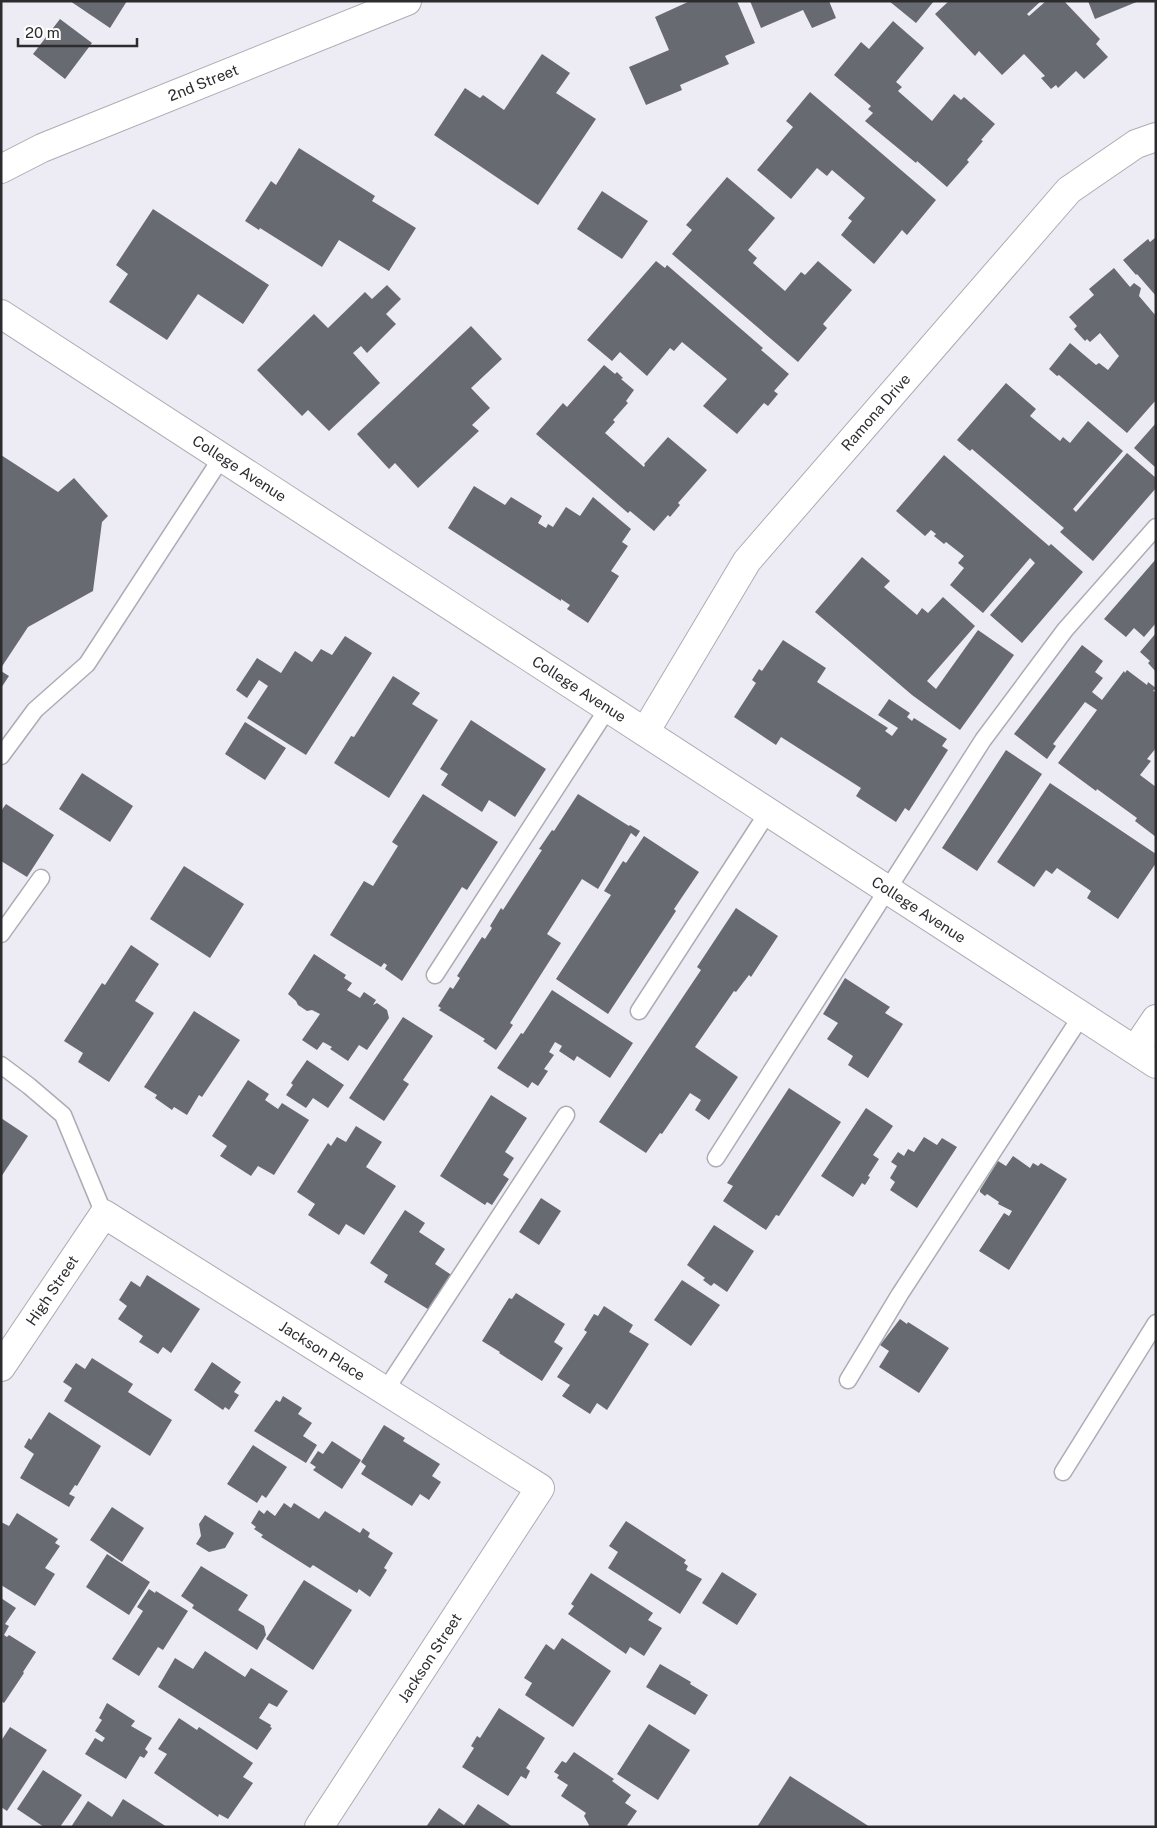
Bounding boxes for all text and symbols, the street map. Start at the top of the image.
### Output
scale bar [18,15,136,47]
text: 20 m [25,24,60,41]
street label: 2nd Street [166,61,241,104]
street label: Ramona Drive [838,370,914,454]
street label: College Avenue [189,432,290,505]
street label: College Avenue [529,652,629,725]
street label: College Avenue [869,873,969,946]
street label: High Street [22,1252,82,1329]
street label: Jackson Place [276,1317,368,1384]
street label: Jackson Street [395,1610,465,1705]

